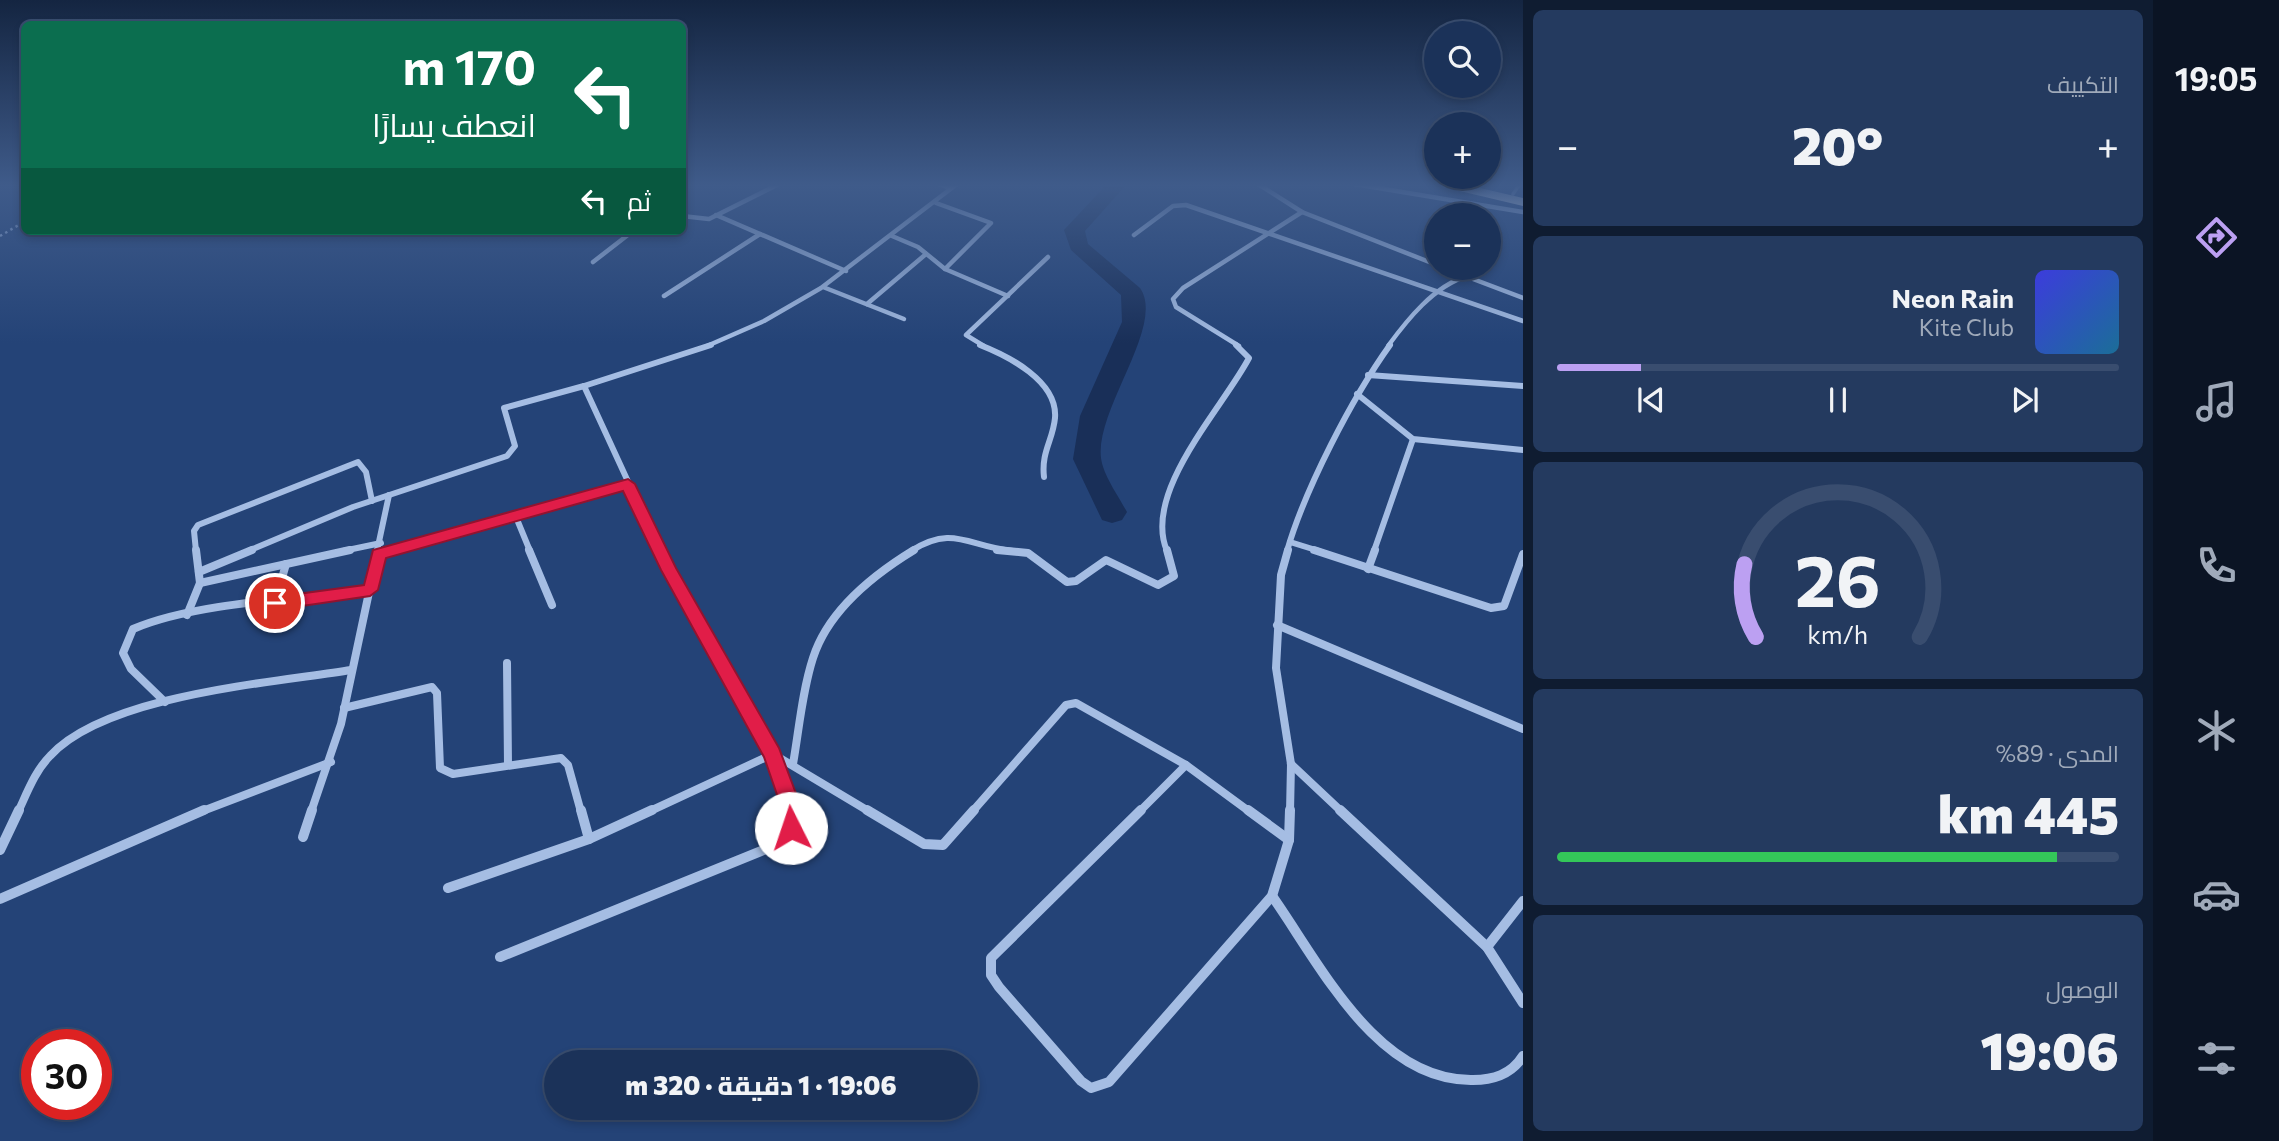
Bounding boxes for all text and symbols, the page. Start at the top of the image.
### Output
map controls [1424,21,1501,280]
button: search [1424,21,1501,98]
text: 170 m [403,35,536,95]
icon: left [560,49,651,140]
text: 19:05 [2175,58,2257,98]
text: التكييف [2047,70,2119,98]
text: انعطف يسارًا [372,104,536,144]
button: + [1424,112,1501,189]
text: 20° [1792,112,1883,176]
text: − [1557,121,1579,168]
text: + [2097,121,2119,168]
icon: left [575,182,613,220]
text: ثم [627,185,651,216]
button: − [1424,203,1501,280]
icon: directions [2192,213,2241,262]
text: Neon Rain [1891,282,2014,313]
text: Kite Club [1919,313,2014,341]
icon: music [2192,377,2241,426]
icon: previous [1632,381,1670,419]
icon: pause [1819,381,1857,419]
icon: next [2006,381,2044,419]
text: 26 [1795,533,1881,622]
icon: phone [2192,541,2241,590]
pin [245,573,305,633]
icon: arrive [256,584,294,622]
text: km/h [1808,618,1868,648]
icon: climate [2192,706,2241,755]
text: المدى · 89% [1996,739,2119,767]
text: 445 km [1938,781,2119,845]
position arrow [754,791,828,865]
icon: car [2192,870,2241,919]
text: الوصول [2046,975,2119,1003]
text: 19:06 [1981,1017,2119,1081]
speed limit sign: 30 [21,1029,112,1120]
icon: filters [2192,1034,2241,1083]
text: 19:06 · 1 دقيقة · 320 m [625,1069,897,1100]

